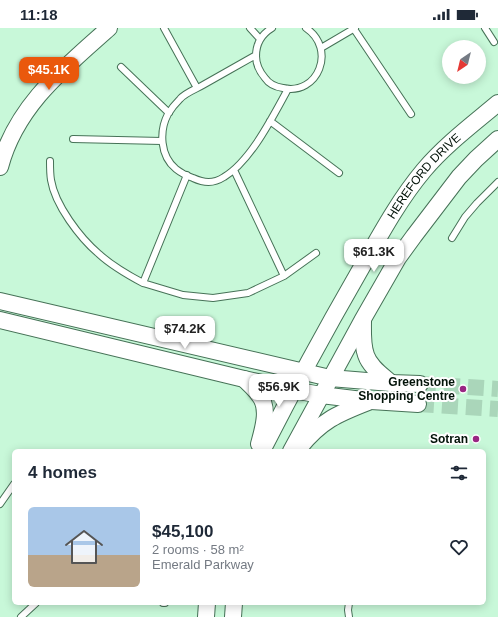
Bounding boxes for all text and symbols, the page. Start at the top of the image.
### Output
text: 11:18 [20,6,58,23]
north arrow [442,40,486,84]
map controls [442,40,486,84]
pin: $45.1K [16,57,82,91]
text: $45.1K [28,62,70,77]
street label: HEREFORD DRIVE [384,130,463,221]
pin: $61.3K [341,239,407,273]
text: $61.3K [353,244,395,259]
pin: $74.2K [152,316,218,350]
text: $74.2K [164,321,206,336]
pin: $56.9K [246,374,312,408]
place label: Greenstone Shopping Centre [358,375,455,403]
text: $56.9K [258,379,300,394]
marker: Greenstone Shopping Centre [458,384,468,394]
place label: Sotran [430,432,468,446]
marker: Sotran [471,434,481,444]
icon: filters [448,462,470,484]
text: 4 homes [28,463,97,482]
text: $45,100 [152,522,213,541]
icon: home [60,523,108,571]
icon: heart [448,536,470,558]
text: 2 rooms · 58 m² [152,542,244,557]
text: Emerald Parkway [152,557,254,572]

